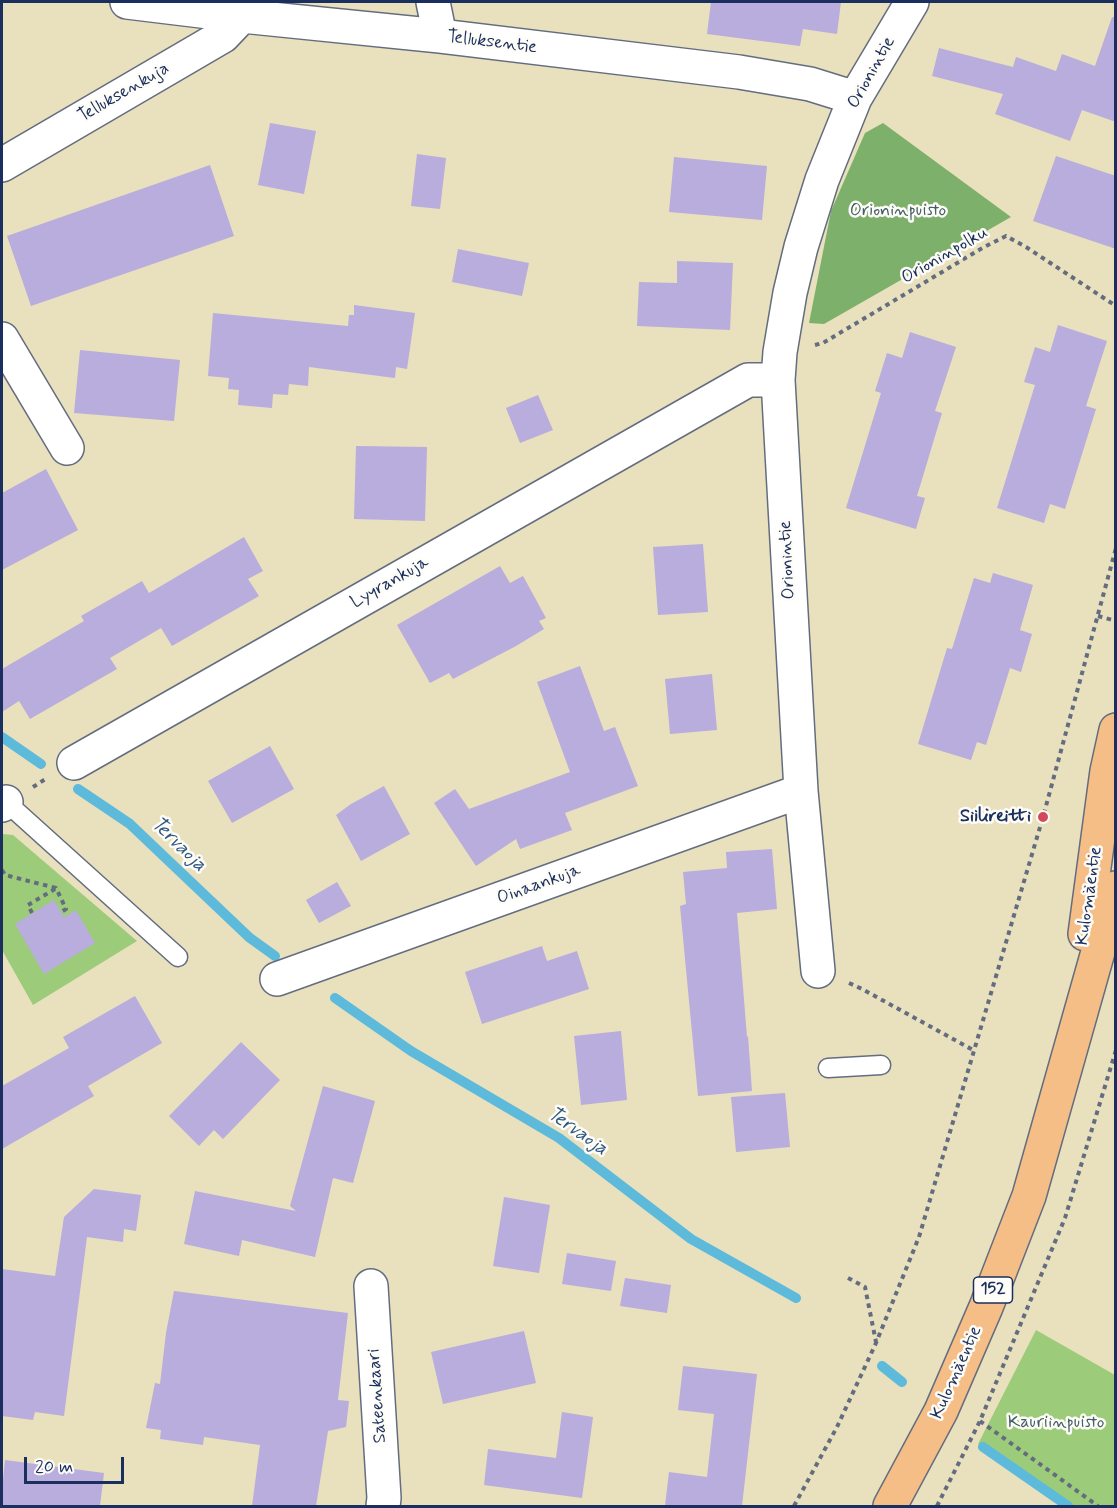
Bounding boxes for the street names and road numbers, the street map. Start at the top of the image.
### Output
street label: Telluksentie [446,27,538,59]
street label: Orionintie [843,33,901,113]
street label: Telluksenkuja [75,58,173,128]
street label: Orioninpolku [898,223,992,289]
street label: Orionintie [775,520,801,600]
street label: Lyyrankuja [347,552,433,614]
street label: Kulomäentie [1072,845,1108,947]
street label: Oinaankuja [494,860,584,910]
road number: 152 [974,1277,1012,1303]
street label: Kulomäentie [927,1323,987,1423]
street label: Sateenkaari [364,1348,392,1444]

